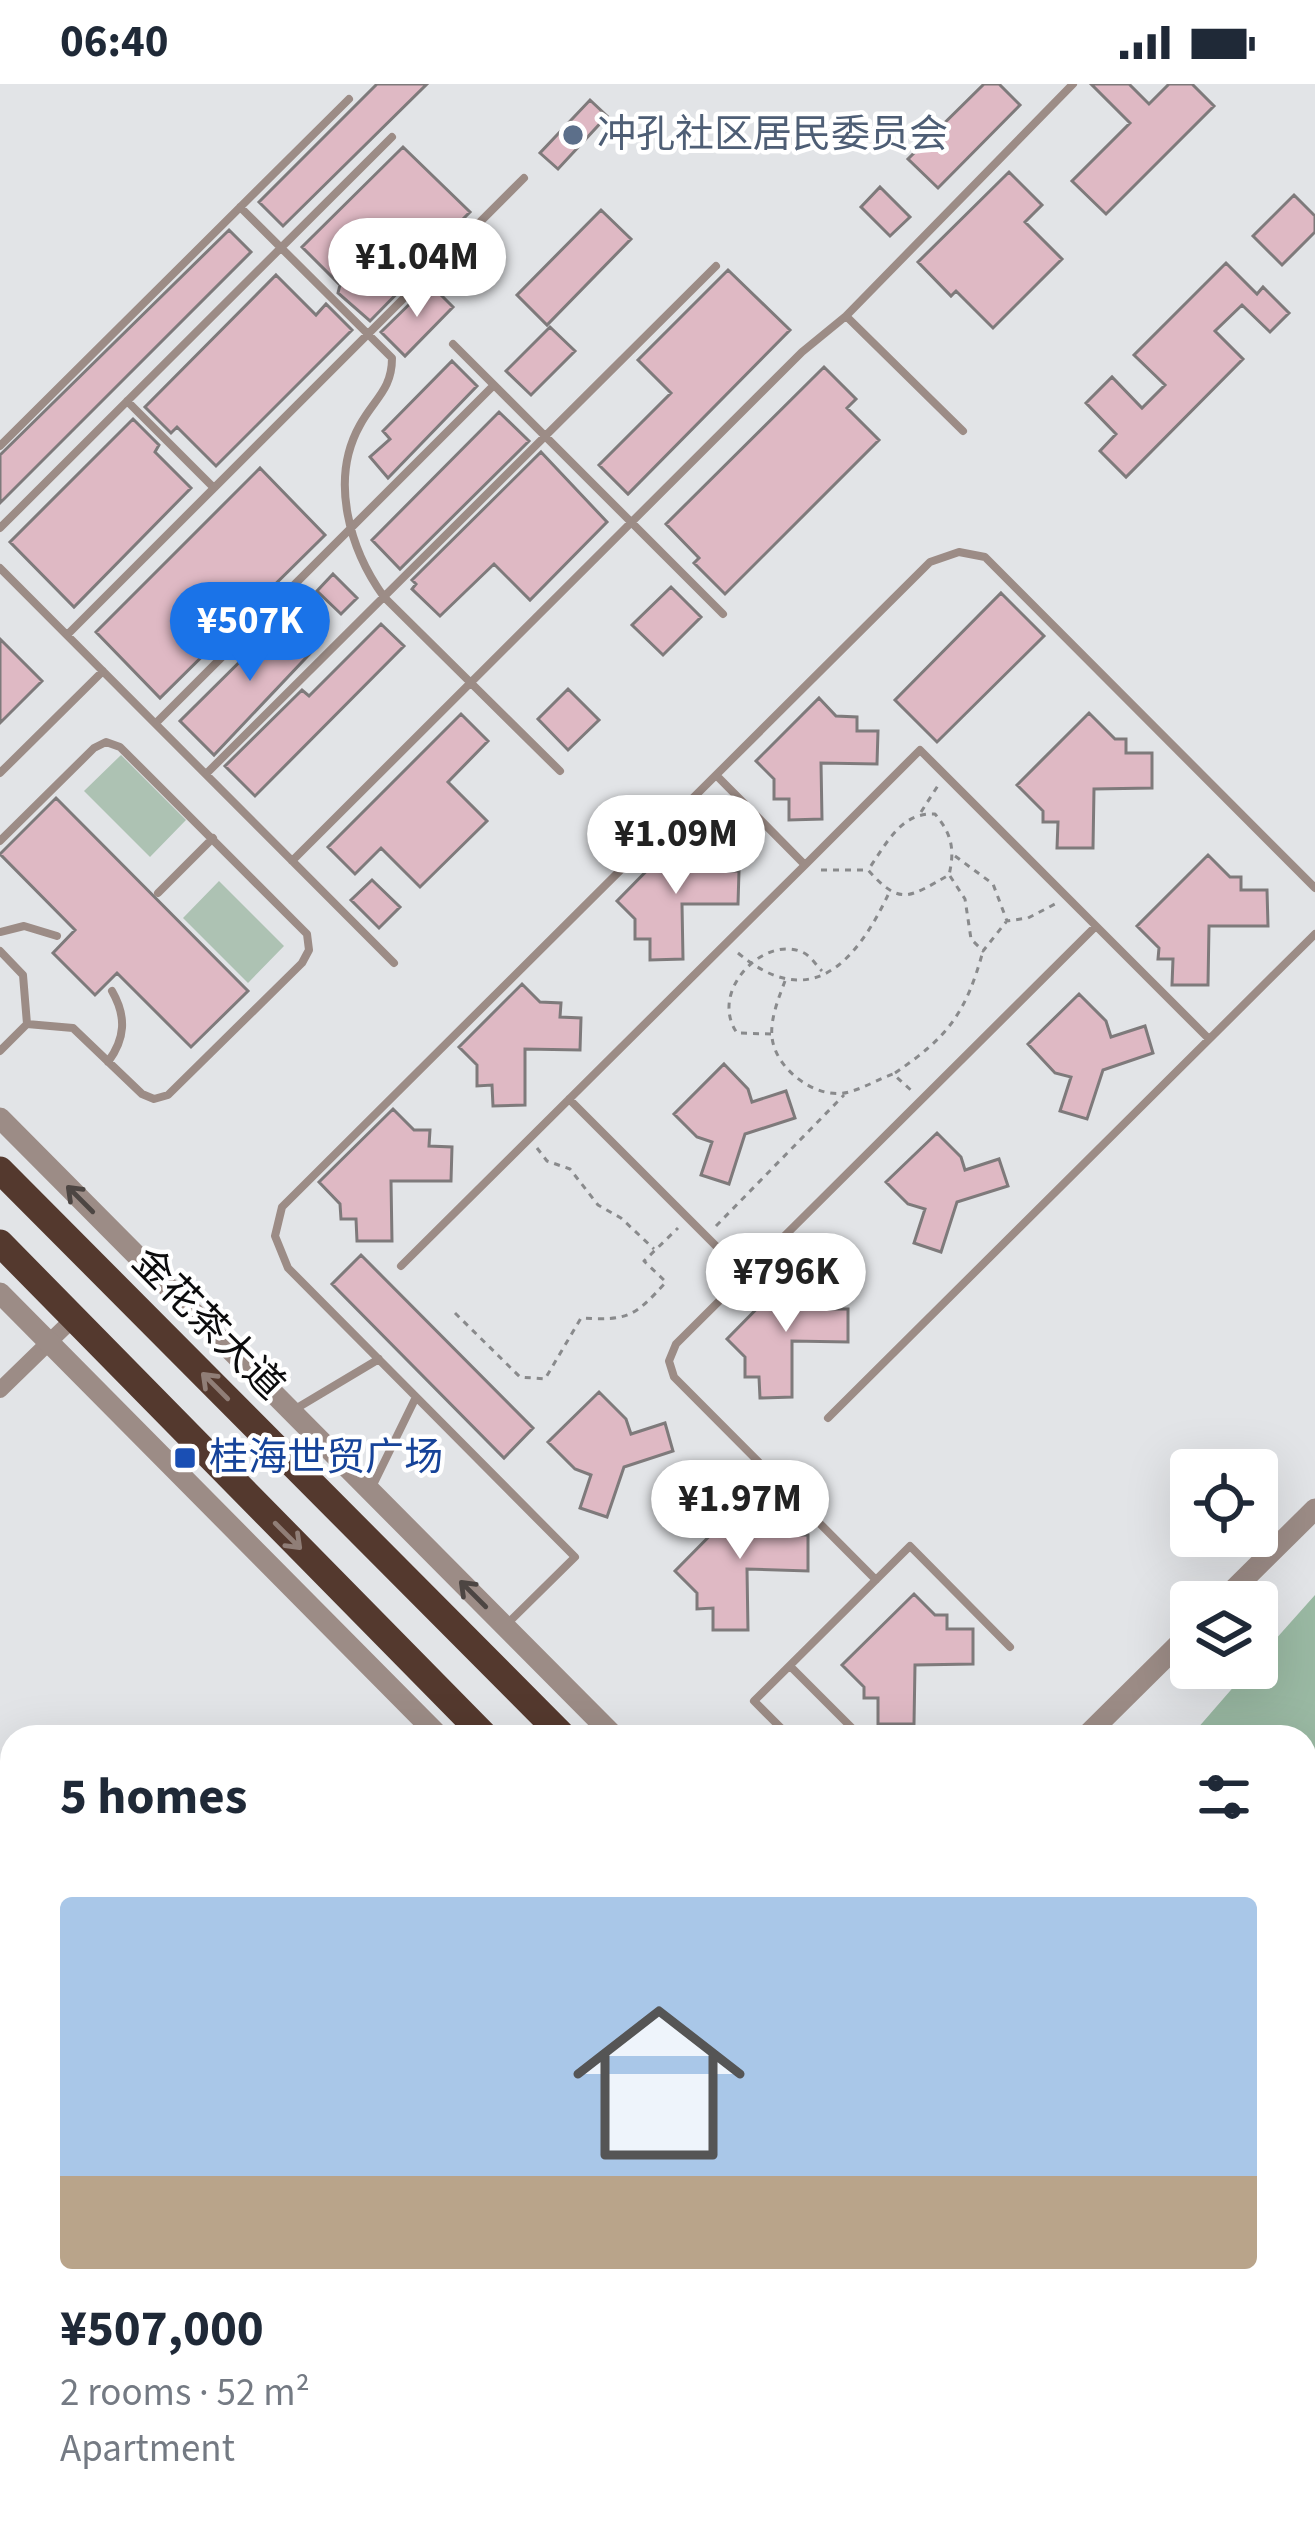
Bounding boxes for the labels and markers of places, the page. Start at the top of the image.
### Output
place label: 冲孔社区居民委员会 [597,107,948,163]
marker: 冲孔社区居民委员会 [560,122,586,148]
pin: ¥1.04M [319,218,515,320]
pin: ¥507K [166,582,334,684]
pin: ¥1.09M [578,795,774,897]
pin: ¥796K [702,1233,870,1335]
place label: 桂海世贸广场 [209,1430,443,1486]
marker: 桂海世贸广场 [172,1445,198,1471]
pin: ¥1.97M [642,1460,838,1562]

